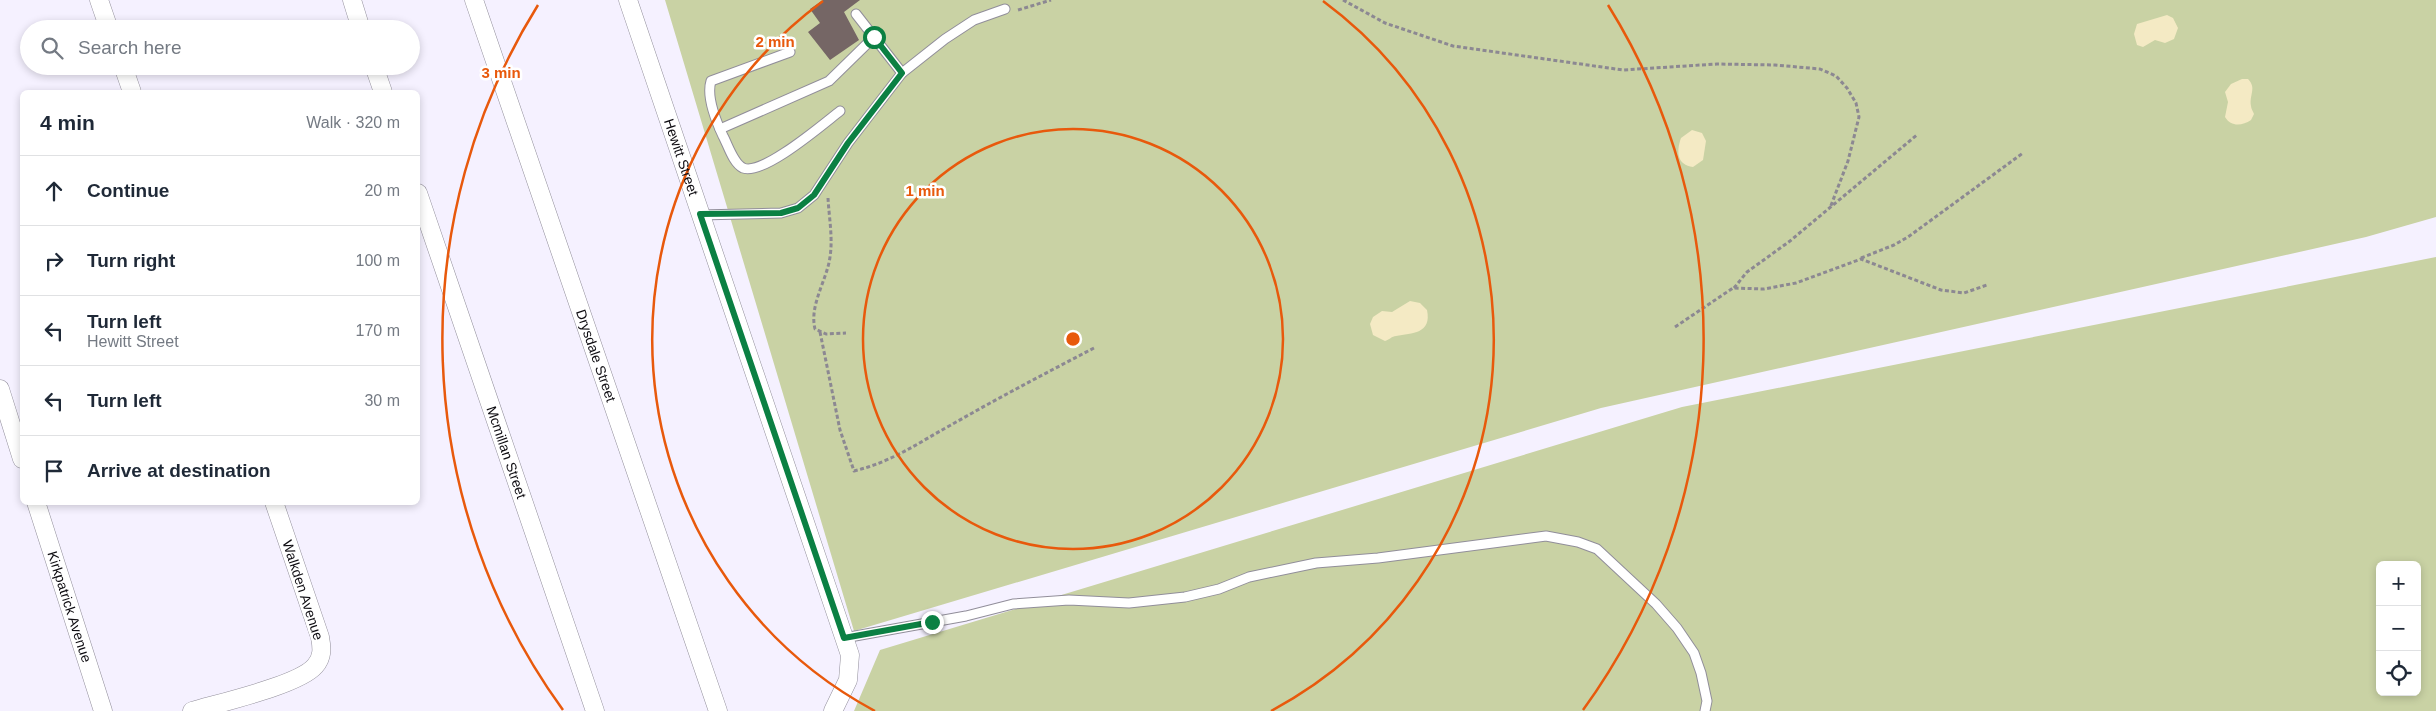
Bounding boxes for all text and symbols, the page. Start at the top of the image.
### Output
search box [20,20,420,75]
route start [863,26,886,49]
text: 2 min [755,33,795,50]
icon: search [38,34,66,62]
text: Search here [78,37,182,58]
text: 3 min [481,64,521,81]
text: 4 min [40,111,95,134]
text: Walk · 320 m [306,114,400,131]
street label: Hewitt Street [661,117,702,198]
icon: ahead [40,177,68,205]
text: Continue [87,180,169,201]
text: 20 m [364,182,400,199]
text: 1 min [905,182,945,199]
icon: right [40,247,68,275]
text: Turn right [87,250,175,271]
text: 100 m [356,252,400,269]
street label: Drysdale Street [573,307,619,404]
text: Turn left [87,311,162,332]
icon: left [40,317,68,345]
text: 170 m [356,322,400,339]
centre of rings [1064,330,1082,348]
text: Hewitt Street [87,333,179,350]
icon: left [40,387,68,415]
text: Turn left [87,390,162,411]
text: 30 m [364,392,400,409]
street label: Mcmillan Street [483,404,530,501]
icon: arrive [40,457,68,485]
text: Arrive at destination [87,460,271,481]
street label: Walkden Avenue [279,538,327,642]
street label: Kirkpatrick Avenue [44,549,95,665]
map controls [2376,561,2421,696]
button: + [2376,561,2421,606]
button: − [2376,606,2421,651]
route end [921,611,944,634]
button: locate [2376,651,2421,696]

